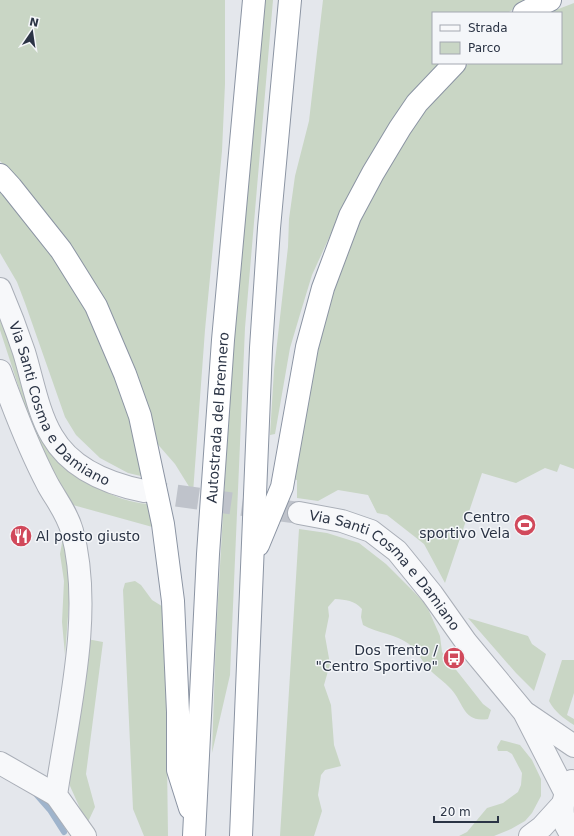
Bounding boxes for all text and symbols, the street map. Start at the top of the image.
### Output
north arrow [12,12,52,52]
legend [432,12,562,64]
text: N [28,15,40,30]
text: Strada [468,21,508,35]
text: Parco [468,41,501,55]
street label: Via Santi Cosma e Damiano [6,319,112,489]
street label: Autostrada del Brennero [204,331,232,504]
street label: Via Santi Cosma e Damiano [308,507,463,634]
place label: Centro sportivo Vela [419,509,510,541]
sports icon: Centro sportivo Vela [512,512,538,538]
restaurant icon: Al posto giusto [8,523,34,549]
place label: Al posto giusto [36,528,140,544]
place label: Dos Trento / "Centro Sportivo" [316,642,438,674]
bus stop icon: Dos Trento / "Centro Sportivo" [441,645,467,671]
scale bar [434,798,498,824]
text: 20 m [440,805,471,819]

